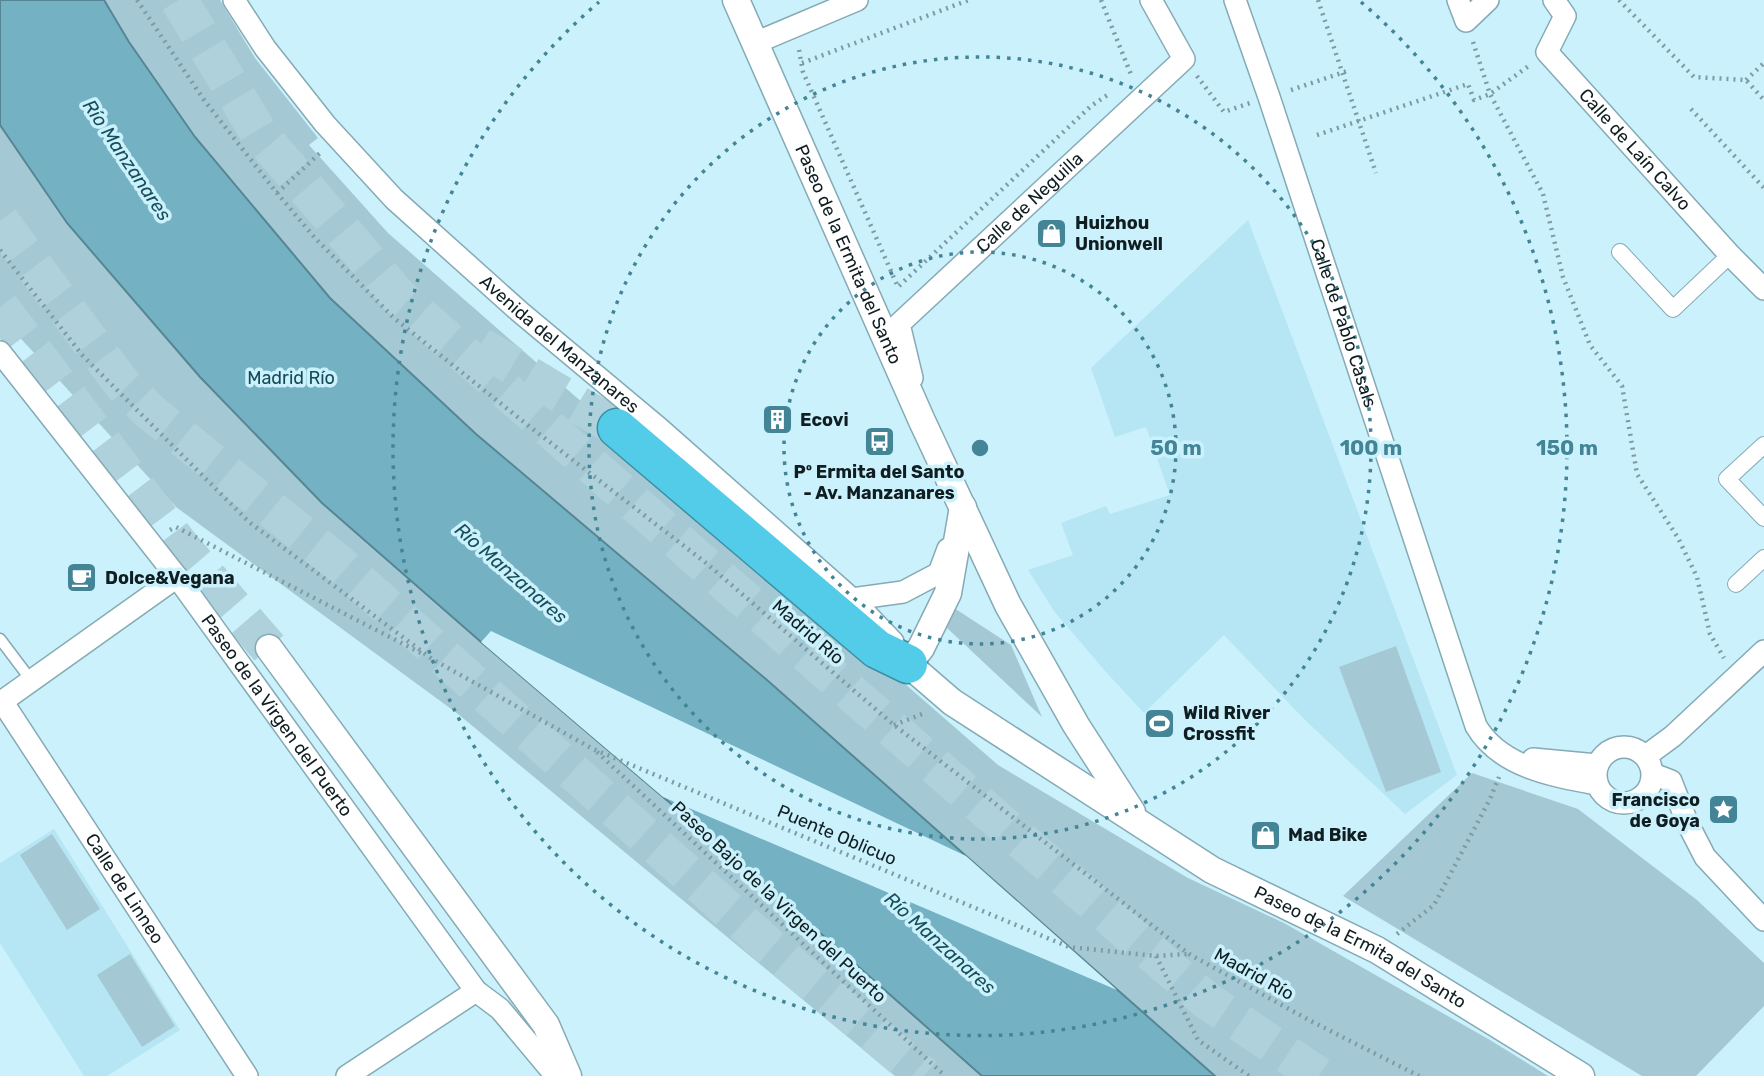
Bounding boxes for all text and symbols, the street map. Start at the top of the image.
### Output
street label: Calle de Laín Calvo [1574,84,1696,215]
water label: Río Manzanares [78,95,176,225]
street label: Paseo de la Ermita del Santo [790,141,906,367]
street label: Calle de Neguilla [972,148,1088,257]
place label: Huizhou Unionwell [1075,212,1163,255]
shop icon: Huizhou Unionwell [1035,216,1069,250]
street label: Calle de Pablo Casals [1305,236,1381,410]
street label: Avenida del Manzanares [475,270,644,418]
park label: Madrid Río [247,367,335,389]
building icon: Ecovi [760,403,794,437]
place label: Ecovi [800,409,849,431]
bus stop icon: Pº Ermita del Santo - Av. Manzanares [862,425,896,459]
text: 50 m [1150,435,1202,460]
text: 100 m [1340,435,1402,460]
text: 150 m [1536,435,1598,460]
centre of rings [968,436,992,460]
place label: Pº Ermita del Santo - Av. Manzanares [793,461,965,504]
water label: Río Manzanares [450,518,572,628]
cafe icon: Dolce&Vegana [65,561,99,595]
place label: Dolce&Vegana [105,567,235,589]
street label: Madrid Río [768,595,848,669]
street label: Paseo de la Virgen del Puerto [197,610,357,821]
place label: Wild River Crossfit [1183,702,1270,745]
sports icon: Wild River Crossfit [1143,706,1177,740]
place label: Francisco de Goya [1611,789,1700,832]
place icon: Francisco de Goya [1706,793,1740,827]
street label: Paseo Bajo de la Virgen del Puerto [667,797,891,1007]
street label: Puente Oblicuo [774,800,900,870]
shop icon: Mad Bike [1248,818,1282,852]
place label: Mad Bike [1288,824,1368,846]
street label: Calle de Linneo [81,829,169,948]
street label: Paseo de la Ermita del Santo [1251,881,1470,1013]
water label: Río Manzanares [880,887,1000,999]
street label: Madrid Río [1210,943,1298,1005]

